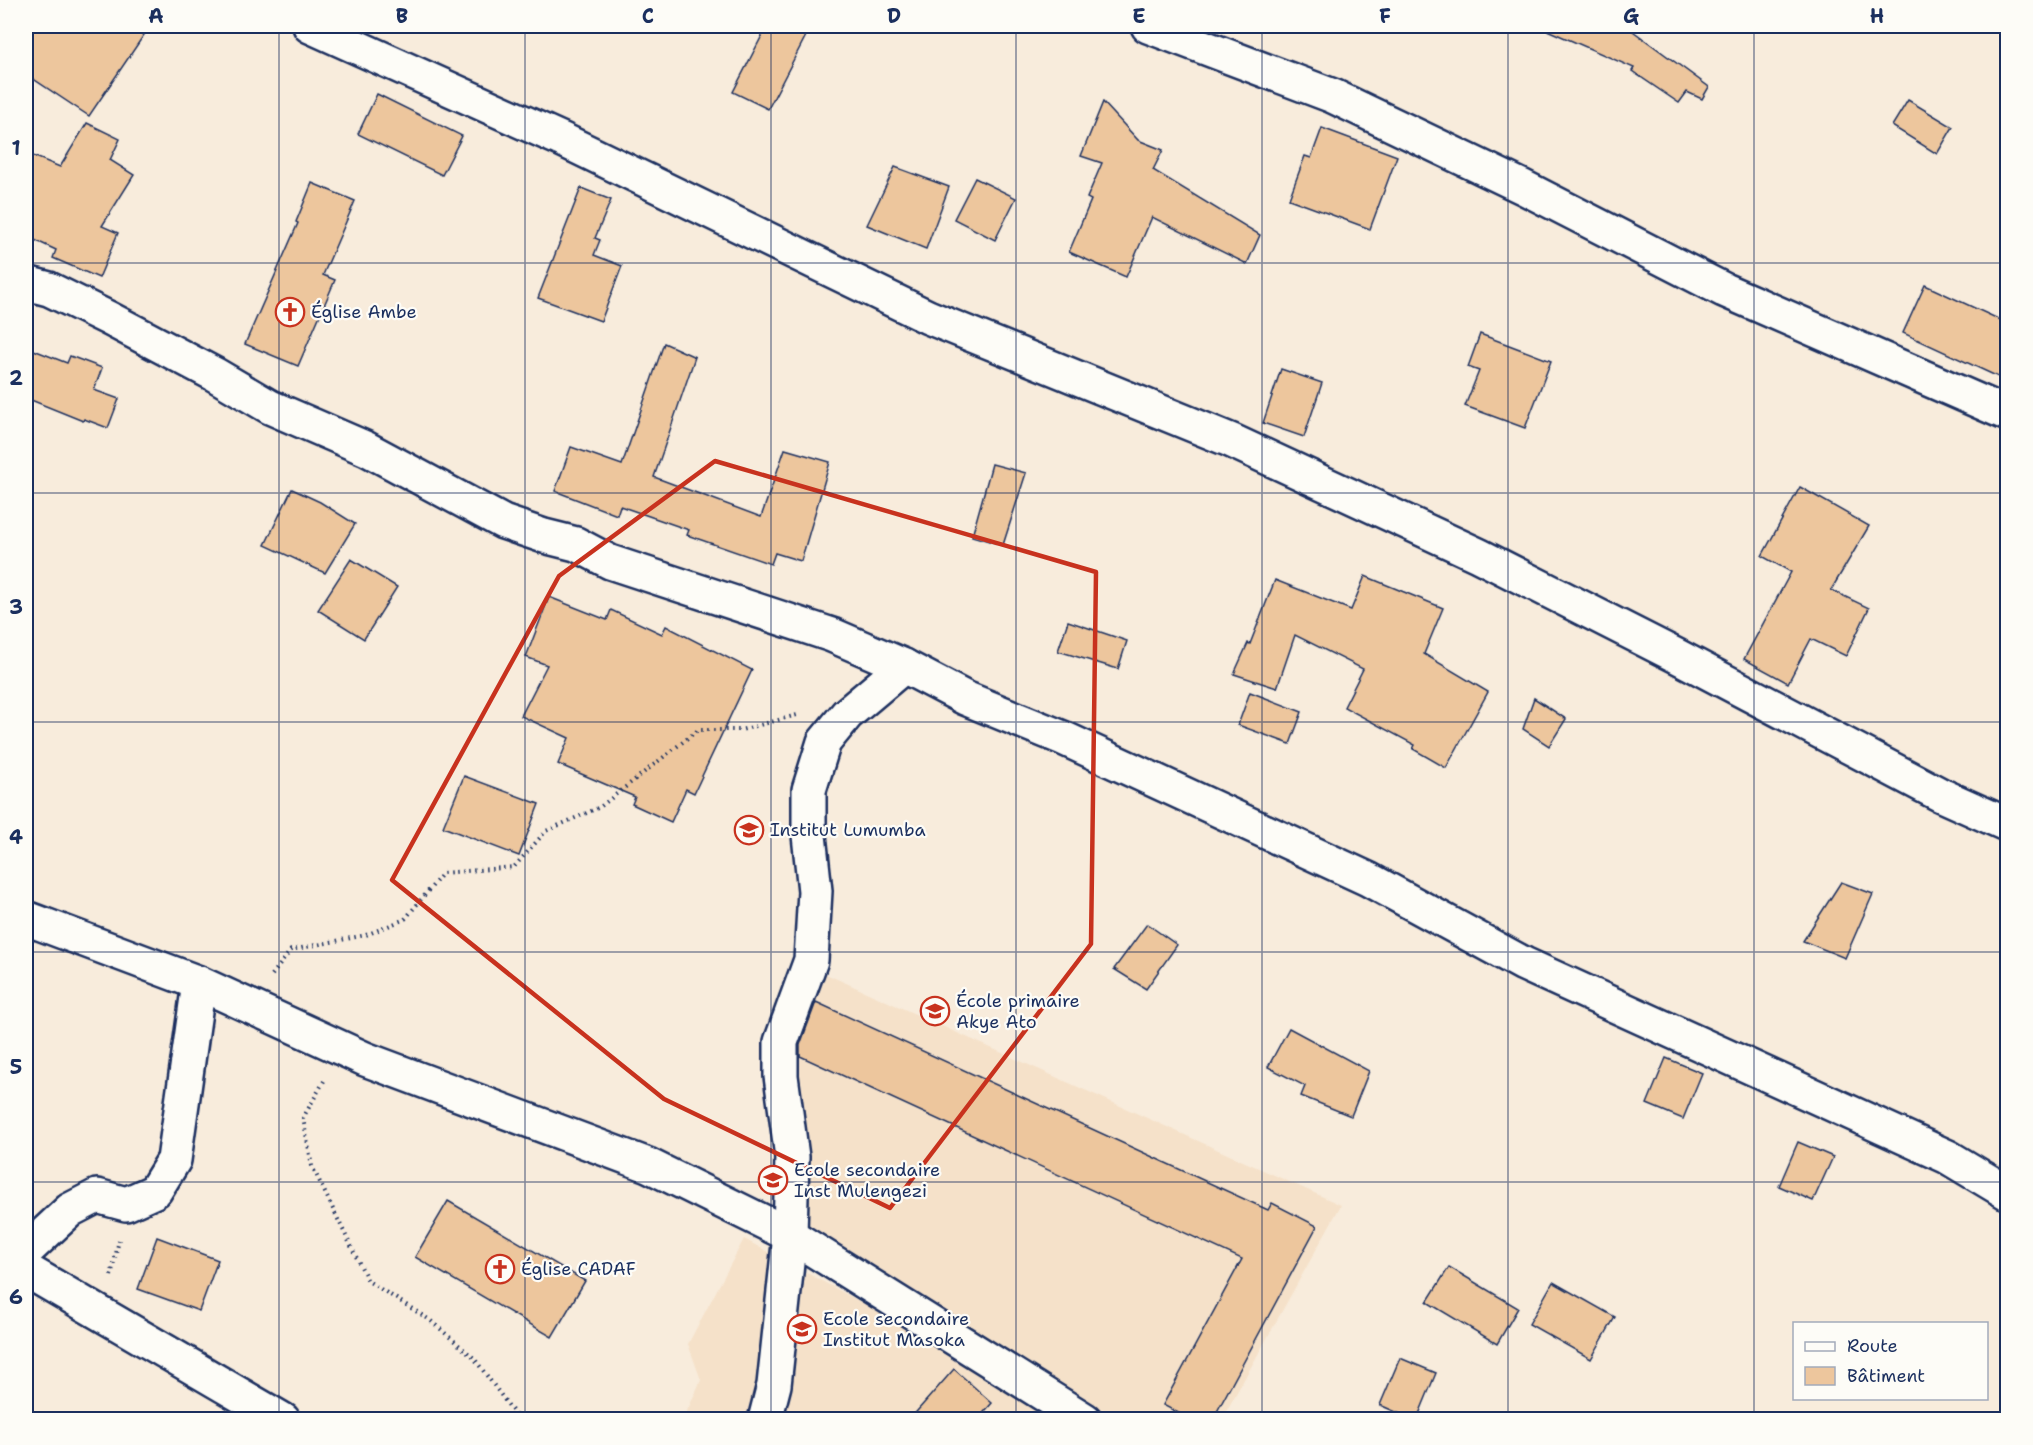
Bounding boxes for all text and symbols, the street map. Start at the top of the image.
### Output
text: A [148,3,164,29]
text: B [396,3,408,29]
text: C [642,3,654,29]
text: D [887,3,901,29]
text: E [1132,3,1146,29]
text: F [1379,3,1391,29]
text: G [1623,3,1639,29]
text: H [1870,3,1884,29]
text: 1 [11,135,21,161]
church icon: Église Ambe [274,296,306,328]
place label: Église Ambe [311,300,417,324]
text: 2 [9,365,23,391]
text: 3 [9,594,23,620]
school or university icon: Institut Lumumba [733,814,765,846]
place label: Institut Lumumba [770,818,926,842]
text: 4 [9,824,23,850]
place label: École primaire Akye Ato [956,989,1080,1034]
school or university icon: École primaire Akye Ato [919,995,951,1027]
text: 5 [10,1054,22,1080]
place label: Ecole secondaire Inst Mulengezi [794,1158,940,1203]
school or university icon: Ecole secondaire Inst Mulengezi [757,1164,789,1196]
church icon: Église CADAF [484,1253,516,1285]
place label: Église CADAF [521,1257,636,1281]
text: 6 [9,1284,23,1310]
place label: Ecole secondaire Institut Masoka [823,1307,969,1352]
school or university icon: Ecole secondaire Institut Masoka [786,1313,818,1345]
legend [1793,1322,1988,1400]
text: Route [1847,1334,1898,1358]
text: Bâtiment [1847,1364,1925,1388]

